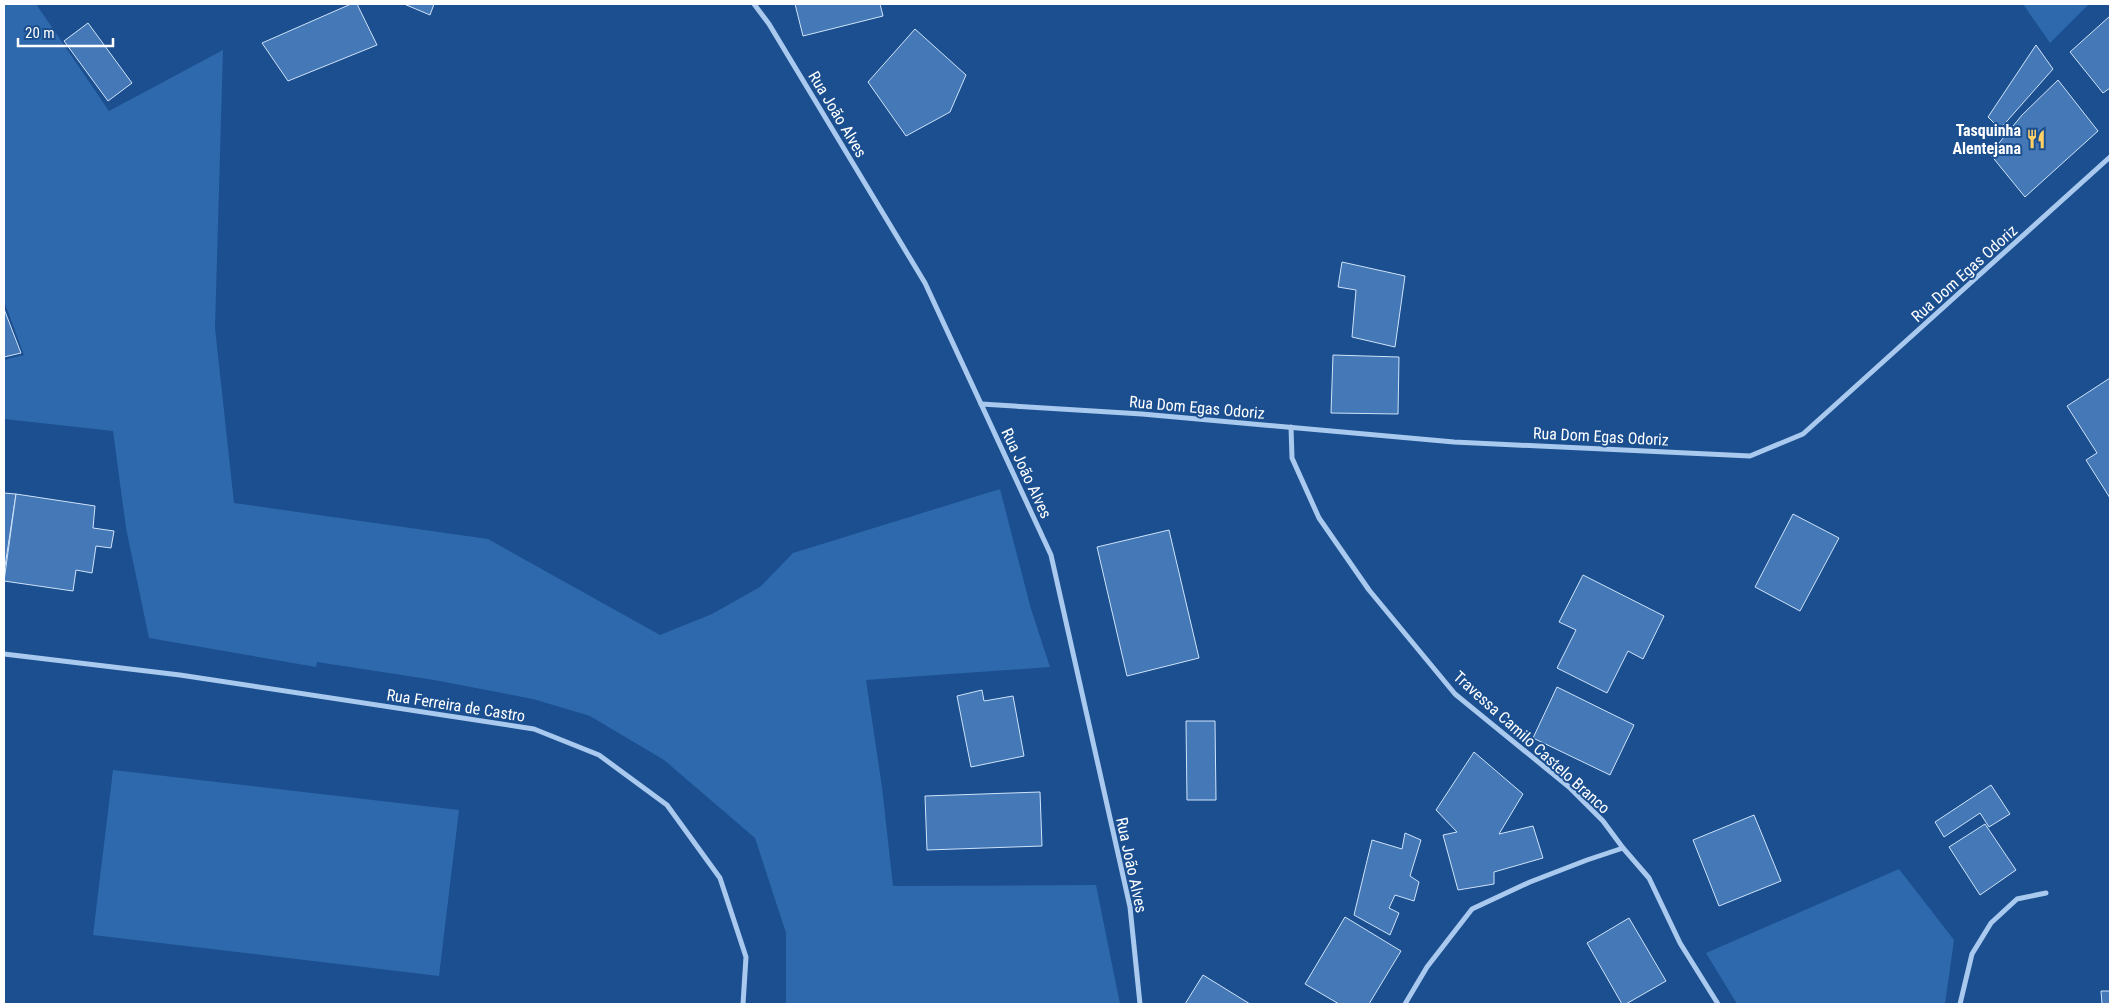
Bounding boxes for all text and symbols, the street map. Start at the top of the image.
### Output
scale bar [18,15,112,47]
text: 20 m [25,24,55,42]
street label: Rua João Alves [804,68,871,161]
place label: Tasquinha Alentejana [1952,121,2021,158]
restaurant icon: Tasquinha Alentejana [2025,128,2047,150]
street label: Rua Dom Egas Odoriz [1907,221,2021,326]
street label: Rua Dom Egas Odoriz [1128,392,1265,423]
street label: Rua Dom Egas Odoriz [1533,423,1669,450]
street label: Rua João Alves [997,425,1056,521]
street label: Travessa Camilo Castelo Branco [1450,667,1614,818]
street label: Rua Ferreira de Castro [385,685,526,726]
street label: Rua João Alves [1112,816,1151,915]

